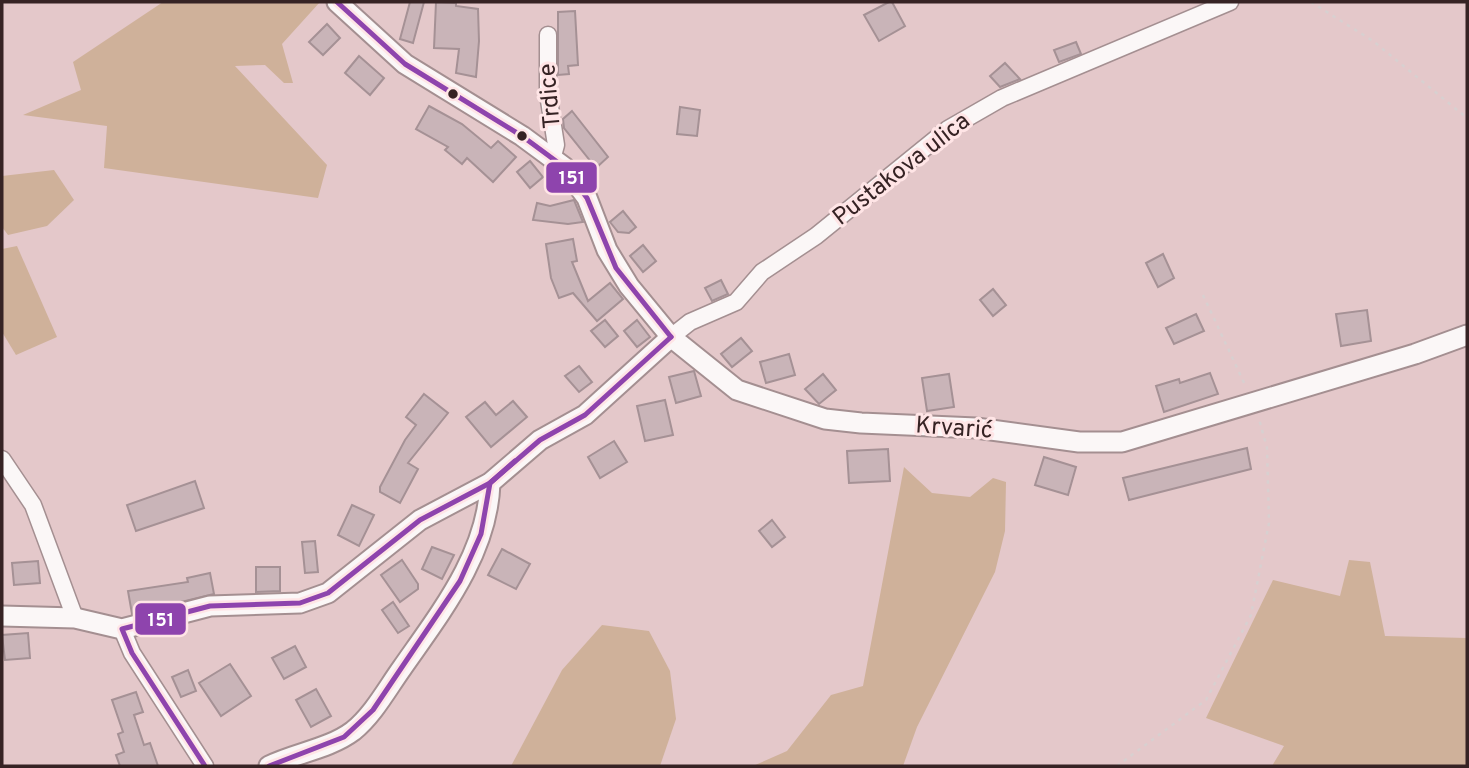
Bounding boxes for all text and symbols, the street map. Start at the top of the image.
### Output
street label: Trdice [533,62,569,130]
unlabelled marker [446,87,460,101]
street label: Pustakova ulica [827,107,977,233]
unlabelled marker [515,129,529,143]
line badge: 151 [545,161,598,194]
text: 151 [559,167,585,191]
street label: Krvarić [914,411,994,447]
line badge: 151 [134,602,187,636]
text: 151 [148,609,174,633]

